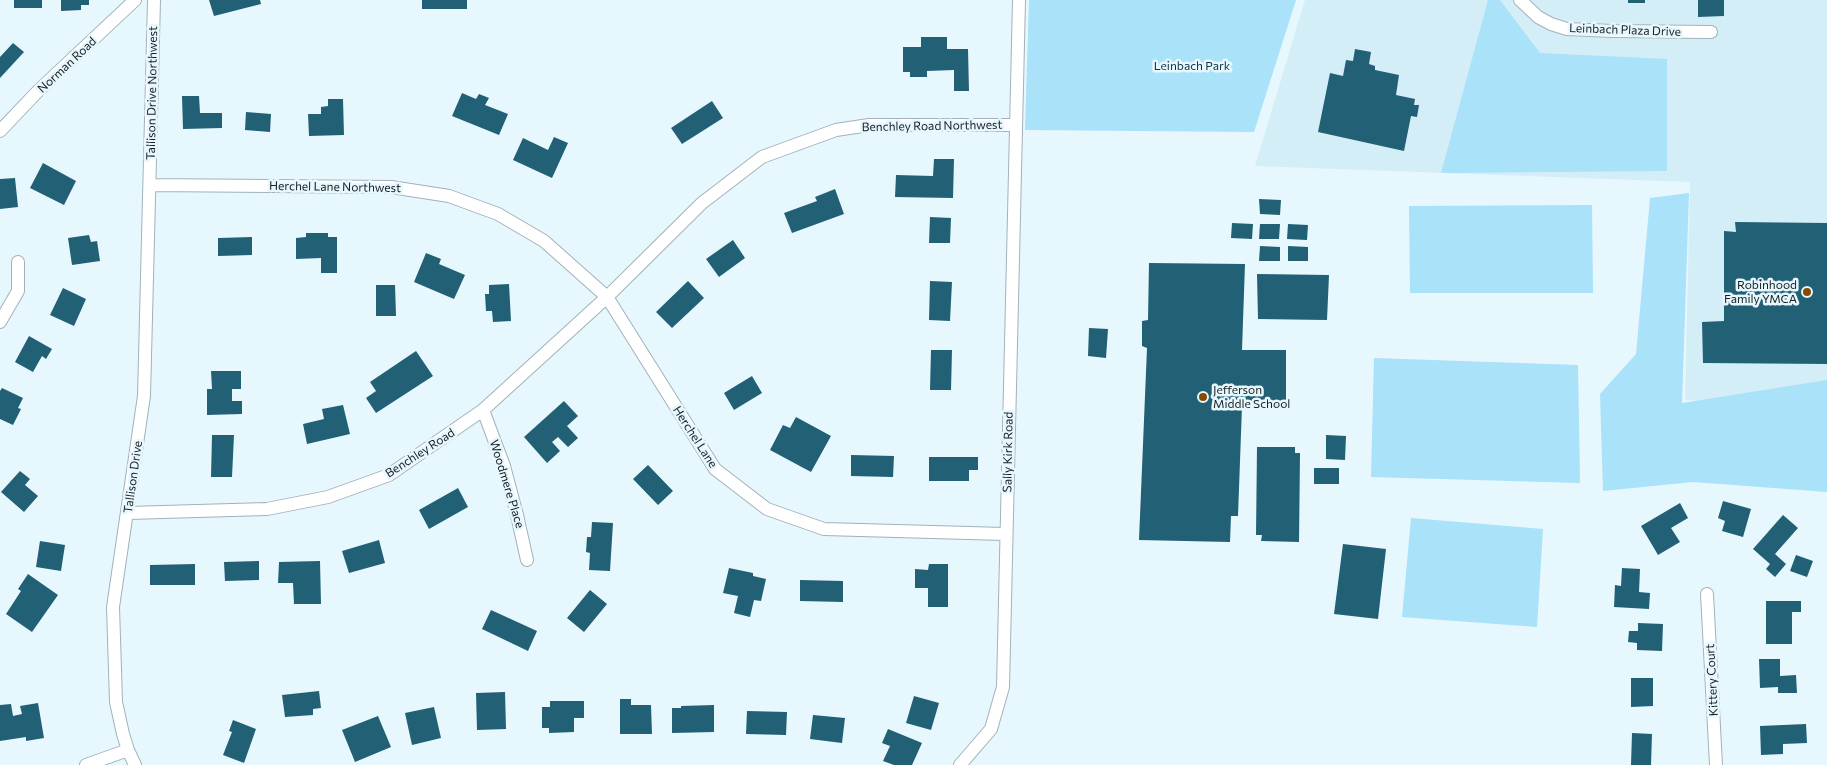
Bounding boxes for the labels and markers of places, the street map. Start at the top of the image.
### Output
place label: Robinhood Family YMCA [1724,278,1797,306]
marker: Robinhood Family YMCA [1801,286,1813,298]
place label: Jefferson Middle School [1213,383,1290,411]
marker: Jefferson Middle School [1197,391,1209,403]

